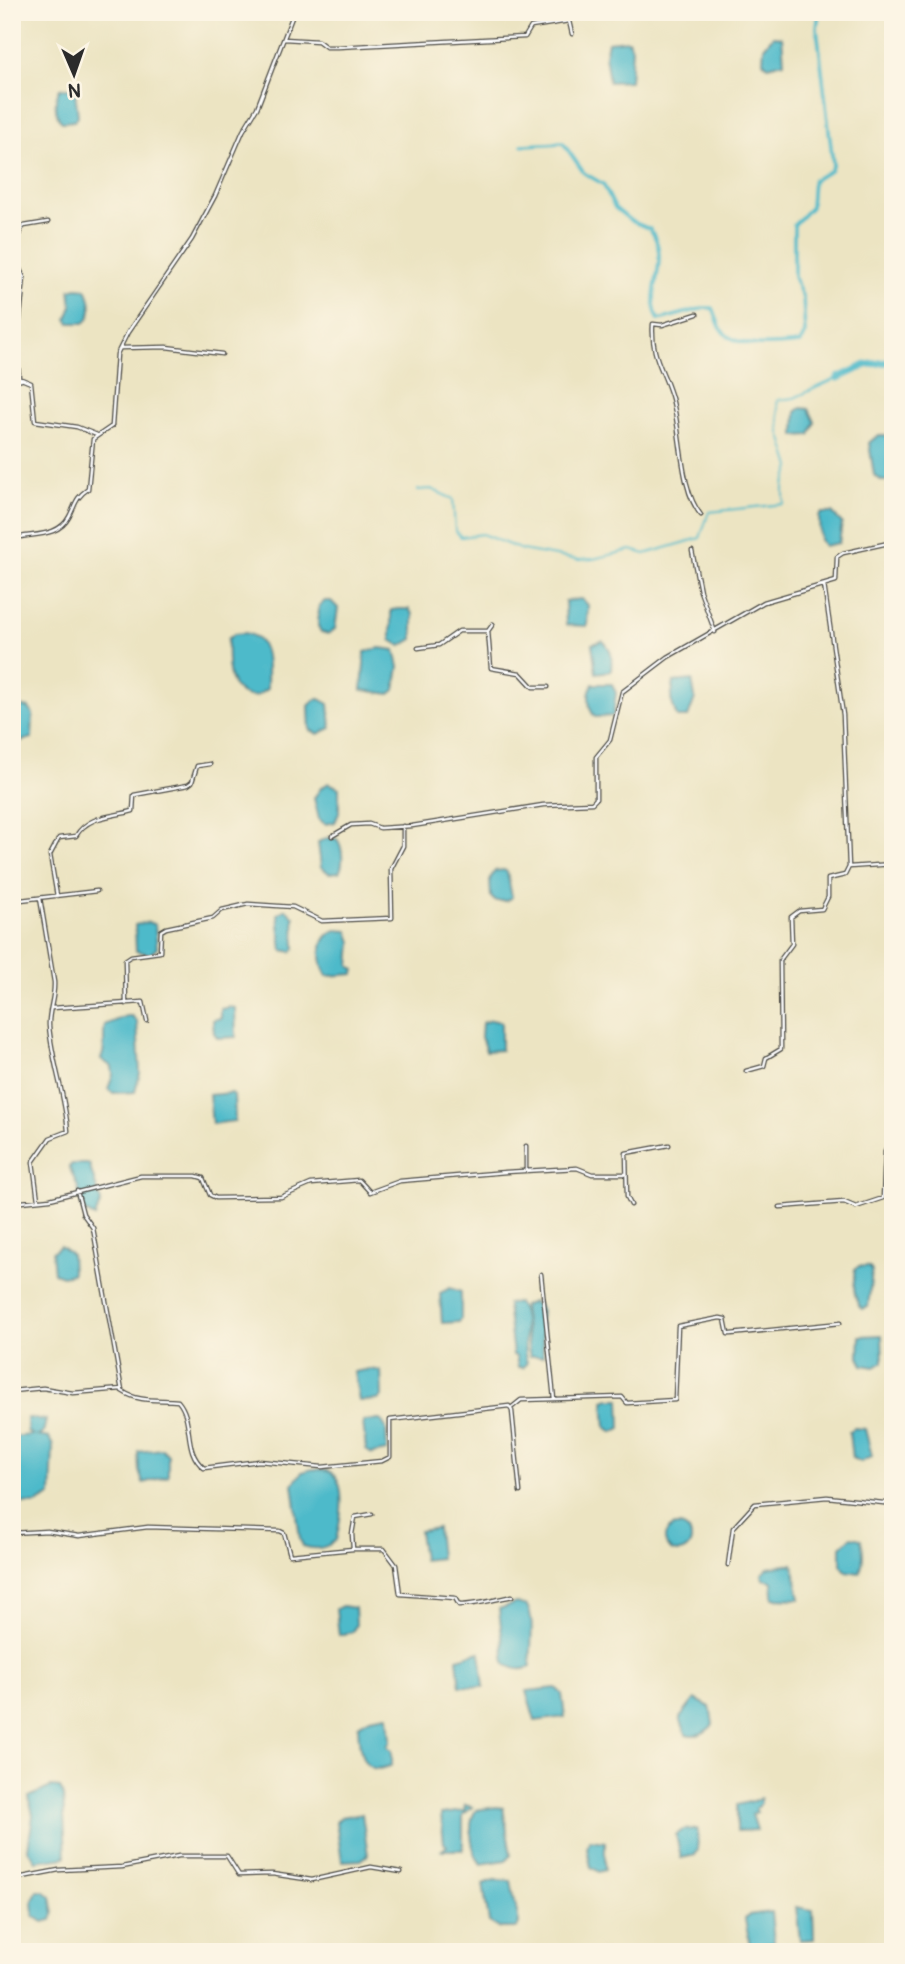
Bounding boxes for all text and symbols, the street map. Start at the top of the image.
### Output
north arrow [38,38,108,108]
text: N [68,78,81,102]

